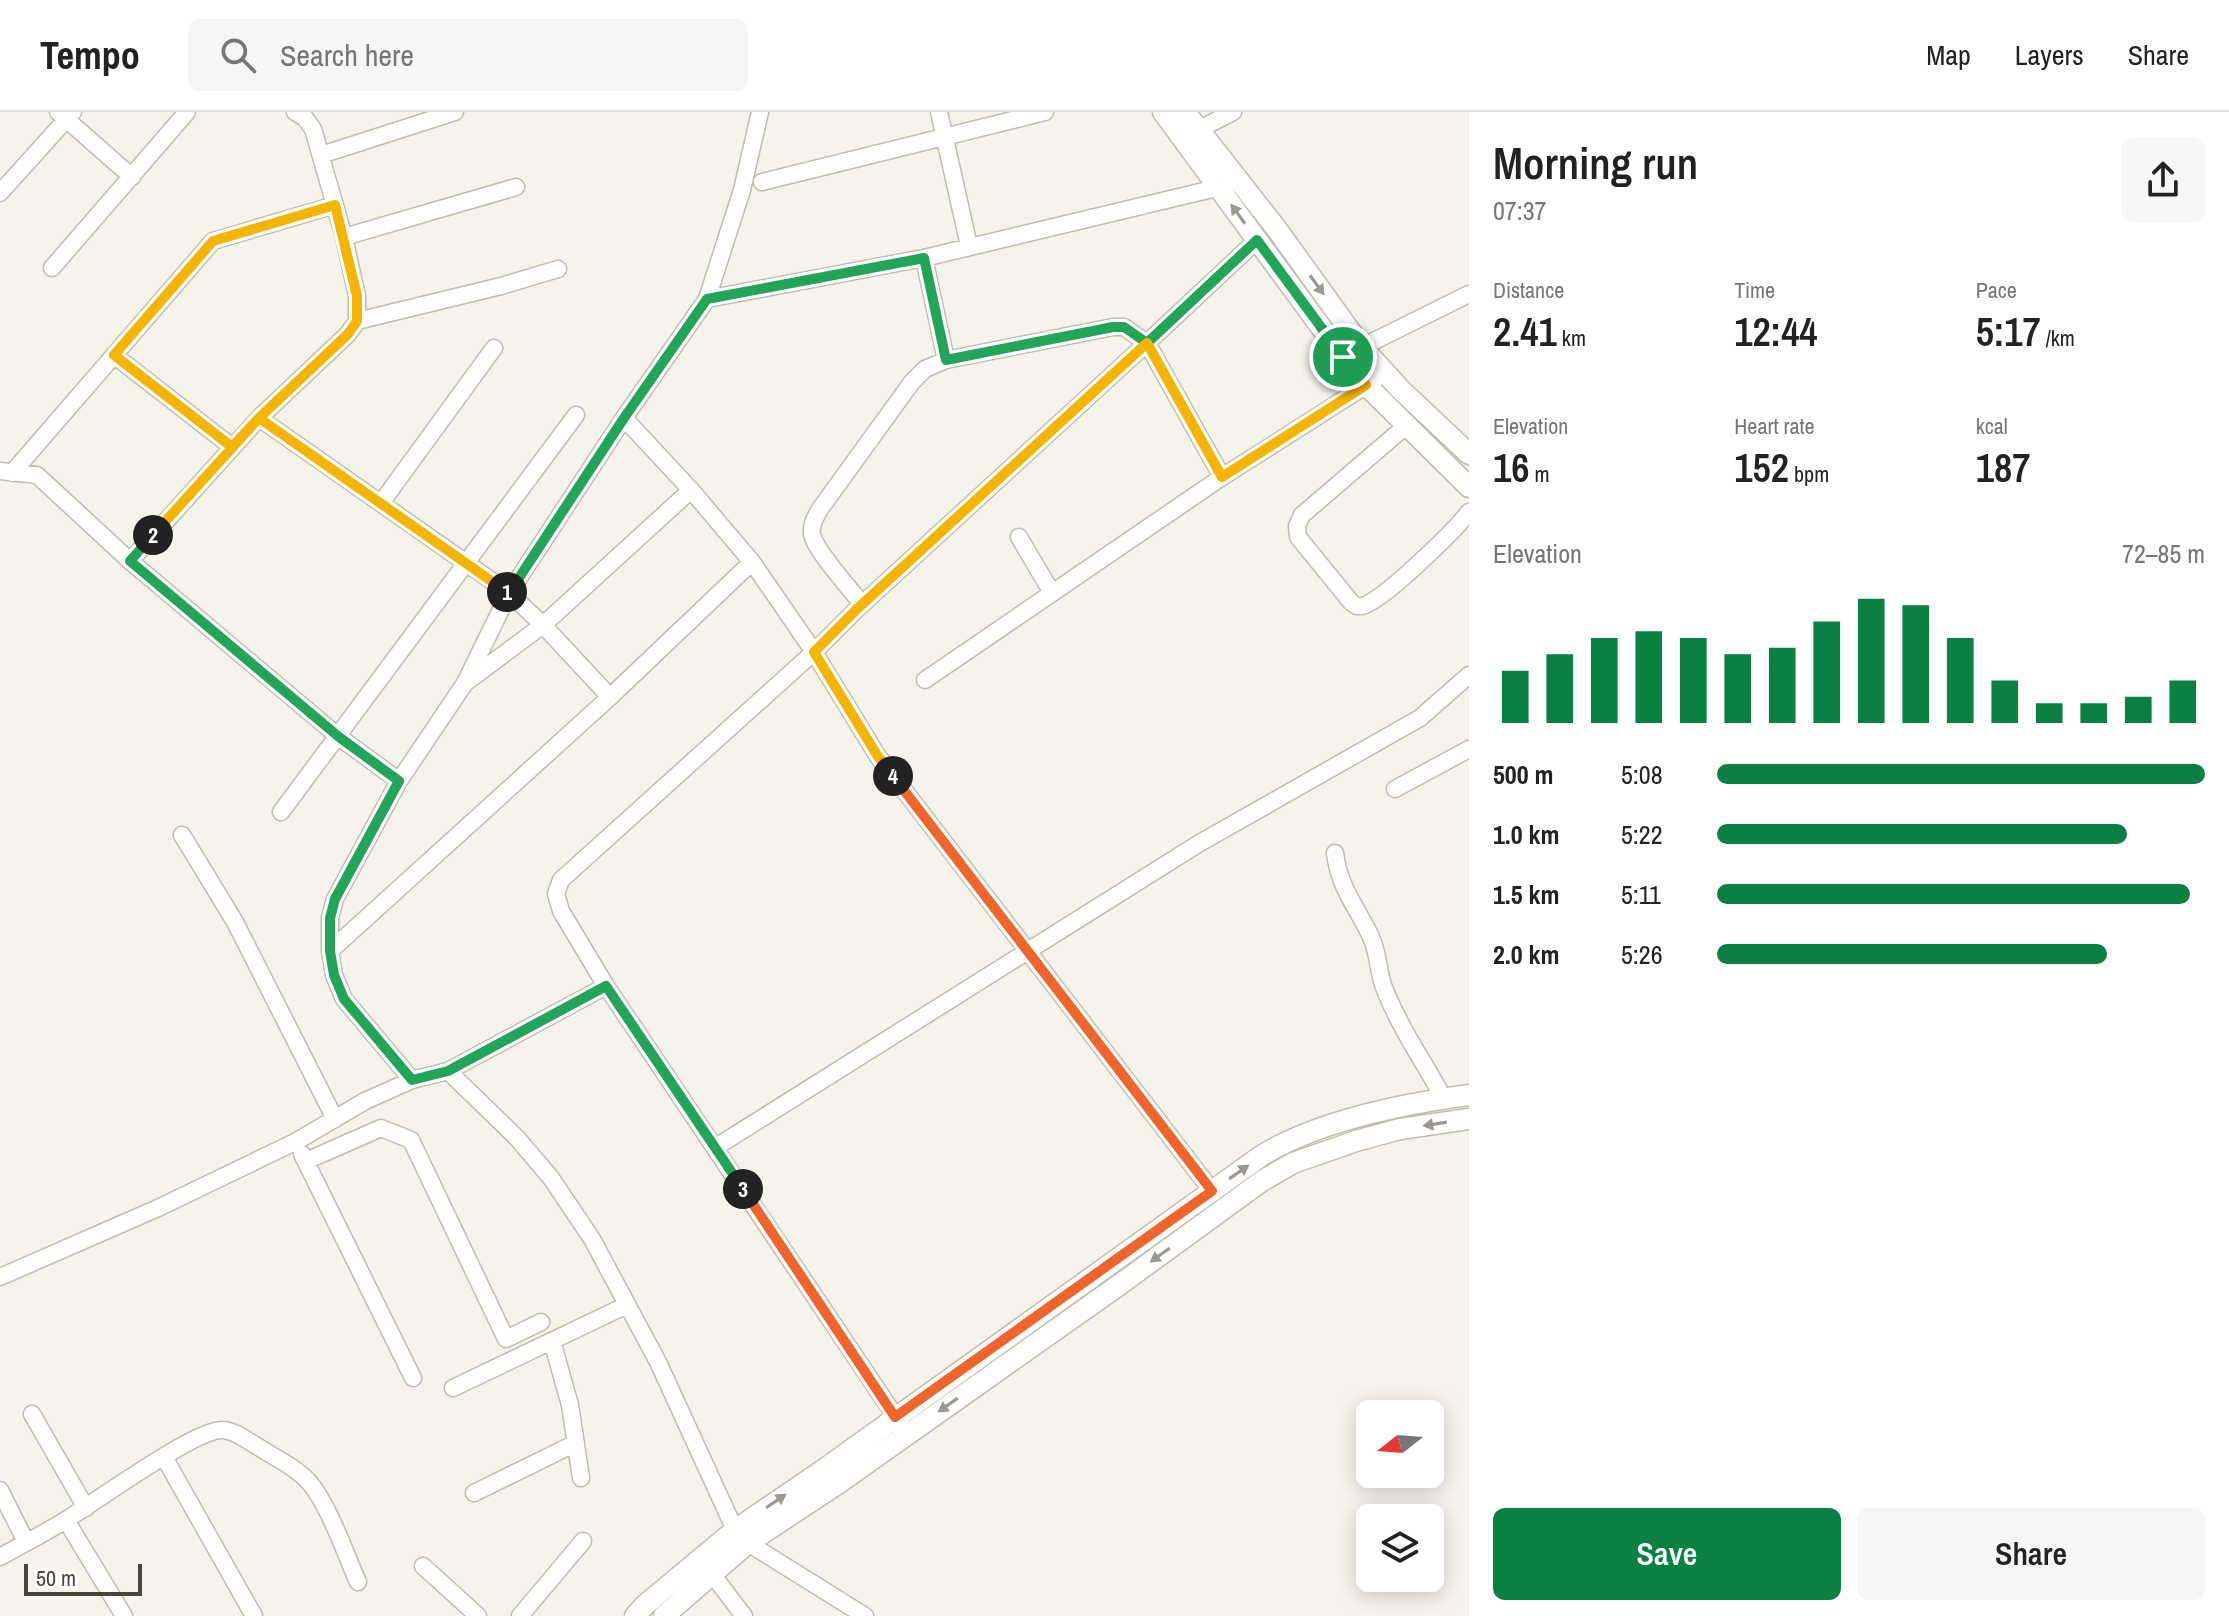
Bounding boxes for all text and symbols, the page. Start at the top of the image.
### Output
search box [188,19,748,91]
text: Tempo [40,30,140,81]
icon: search [216,33,260,77]
text: Search here [280,35,414,75]
text: Map [1926,36,1971,74]
text: Layers [2015,36,2084,74]
text: Share [2128,36,2189,74]
text: Morning run [1493,133,1698,193]
button: share [2121,138,2205,222]
text: 07:37 [1493,193,1546,228]
one-way arrow [1231,204,1246,225]
one-way arrow [1309,275,1324,296]
text: Distance [1493,275,1564,305]
text: Time [1734,275,1775,305]
text: Pace [1976,275,2017,305]
text: 2.41 [1493,305,1557,358]
text: 12:44 [1734,305,1818,358]
text: 5:17 [1976,305,2041,358]
pin [1309,323,1377,391]
text: km [1557,323,1586,353]
text: /km [2041,323,2075,353]
icon: arrive [1321,335,1365,379]
text: Elevation [1493,411,1568,441]
text: Heart rate [1734,411,1815,441]
text: kcal [1976,411,2008,441]
text: 16 [1493,441,1529,494]
text: 152 [1734,441,1789,494]
text: 187 [1976,441,2030,494]
text: m [1529,459,1550,489]
text: bpm [1789,459,1829,489]
pin: 2 [133,515,173,555]
text: 2 [148,520,158,550]
text: Elevation [1493,536,1582,571]
text: 72–85 m [2122,536,2205,571]
pin: 1 [487,572,527,612]
text: 1 [502,577,512,607]
pin: 4 [873,756,913,796]
text: 500 m [1493,757,1553,792]
text: 5:08 [1621,757,1663,792]
text: 4 [888,761,898,791]
text: 1.0 km [1493,817,1559,852]
text: 5:22 [1621,817,1663,852]
text: 1.5 km [1493,877,1559,912]
text: 5:11 [1621,877,1661,912]
text: 2.0 km [1493,937,1559,972]
text: 5:26 [1621,937,1663,972]
one-way arrow [1422,1118,1447,1131]
one-way arrow [1228,1165,1249,1180]
pin: 3 [723,1169,763,1209]
text: 3 [738,1174,748,1204]
one-way arrow [1150,1246,1171,1262]
one-way arrow [938,1397,959,1412]
north arrow [1356,1400,1444,1488]
map controls [1356,1400,1444,1592]
one-way arrow [766,1494,787,1509]
button: layers [1356,1504,1444,1592]
button: Save [1493,1508,1841,1600]
button: Share [1857,1508,2205,1600]
scale bar [24,1560,142,1596]
text: 50 m [36,1563,76,1593]

